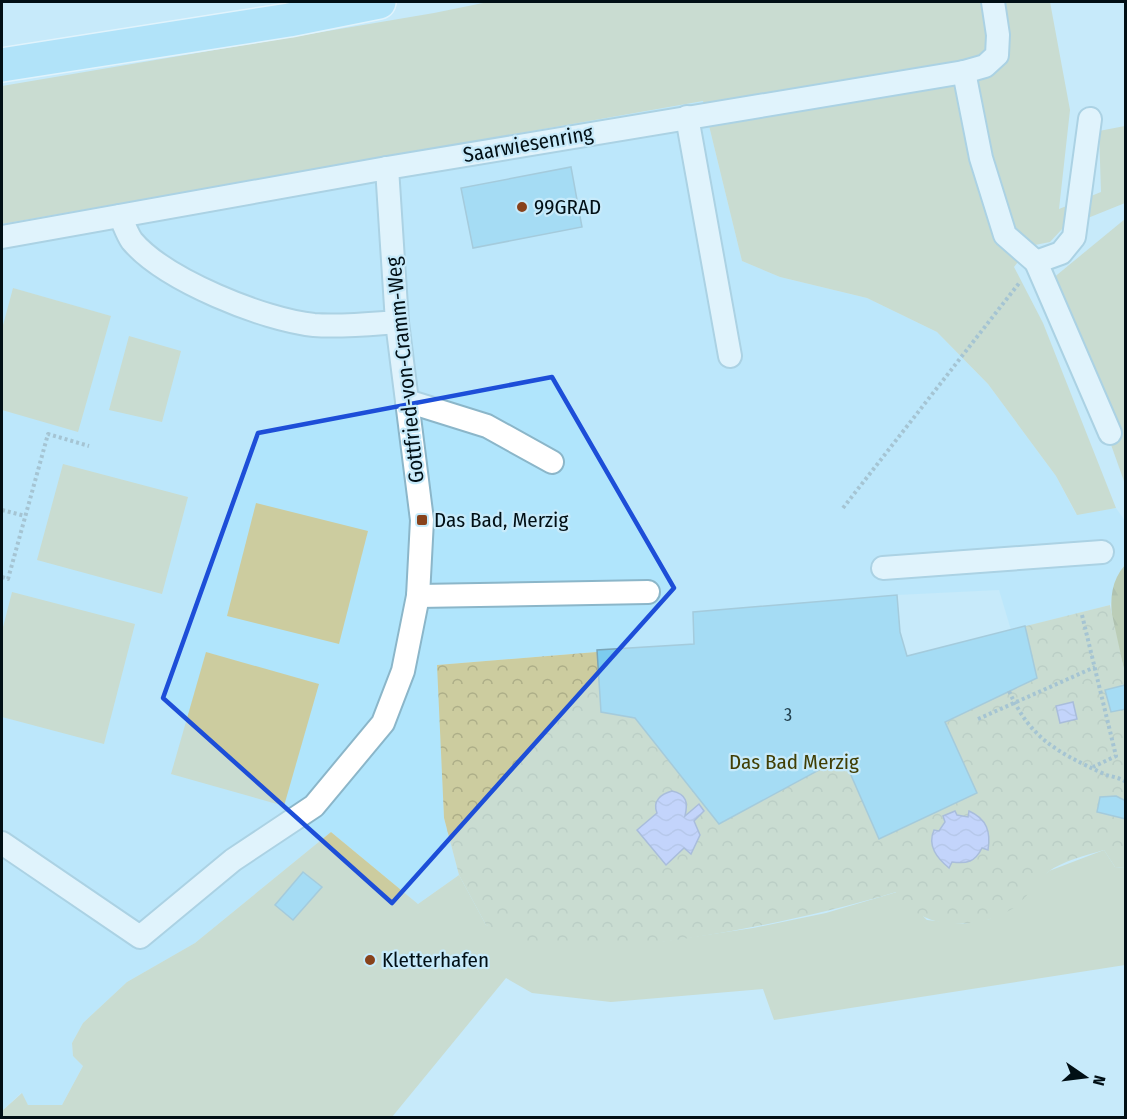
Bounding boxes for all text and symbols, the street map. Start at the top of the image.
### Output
street label: Saarwiesenring [461,120,595,168]
place label: 99GRAD [534,194,601,220]
marker: 99GRAD [515,200,529,214]
street label: Gottfried-von-Cramm-Weg [380,256,430,484]
place label: Das Bad, Merzig [434,507,568,533]
marker: Das Bad, Merzig [415,513,429,527]
house number: 3 [784,704,792,726]
park label: Das Bad Merzig [729,749,859,775]
place label: Kletterhafen [382,947,489,973]
marker: Kletterhafen [363,953,377,967]
north arrow [1055,1047,1115,1107]
text: N [1089,1074,1109,1087]

